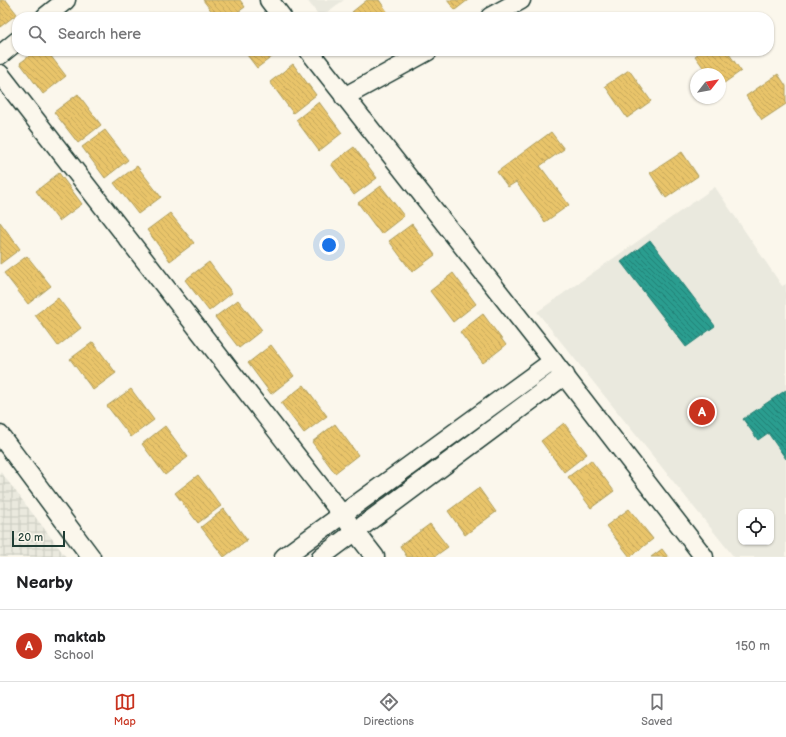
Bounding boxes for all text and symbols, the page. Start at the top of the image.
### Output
search box [12,12,774,56]
icon: search [26,23,48,45]
text: Search here [58,25,141,44]
north arrow [690,68,726,104]
your location [319,235,339,255]
pin: A [689,397,715,427]
map controls [738,509,774,545]
button: locate [738,509,774,545]
scale bar [12,529,65,548]
text: 20 m [18,531,43,544]
text: Nearby [16,573,73,593]
text: maktab [54,628,106,647]
text: A [25,638,33,654]
text: 150 m [736,638,770,654]
text: School [54,647,94,663]
tab: Map [114,691,136,728]
tab: Directions [363,691,414,728]
tab: Saved [641,691,672,728]

